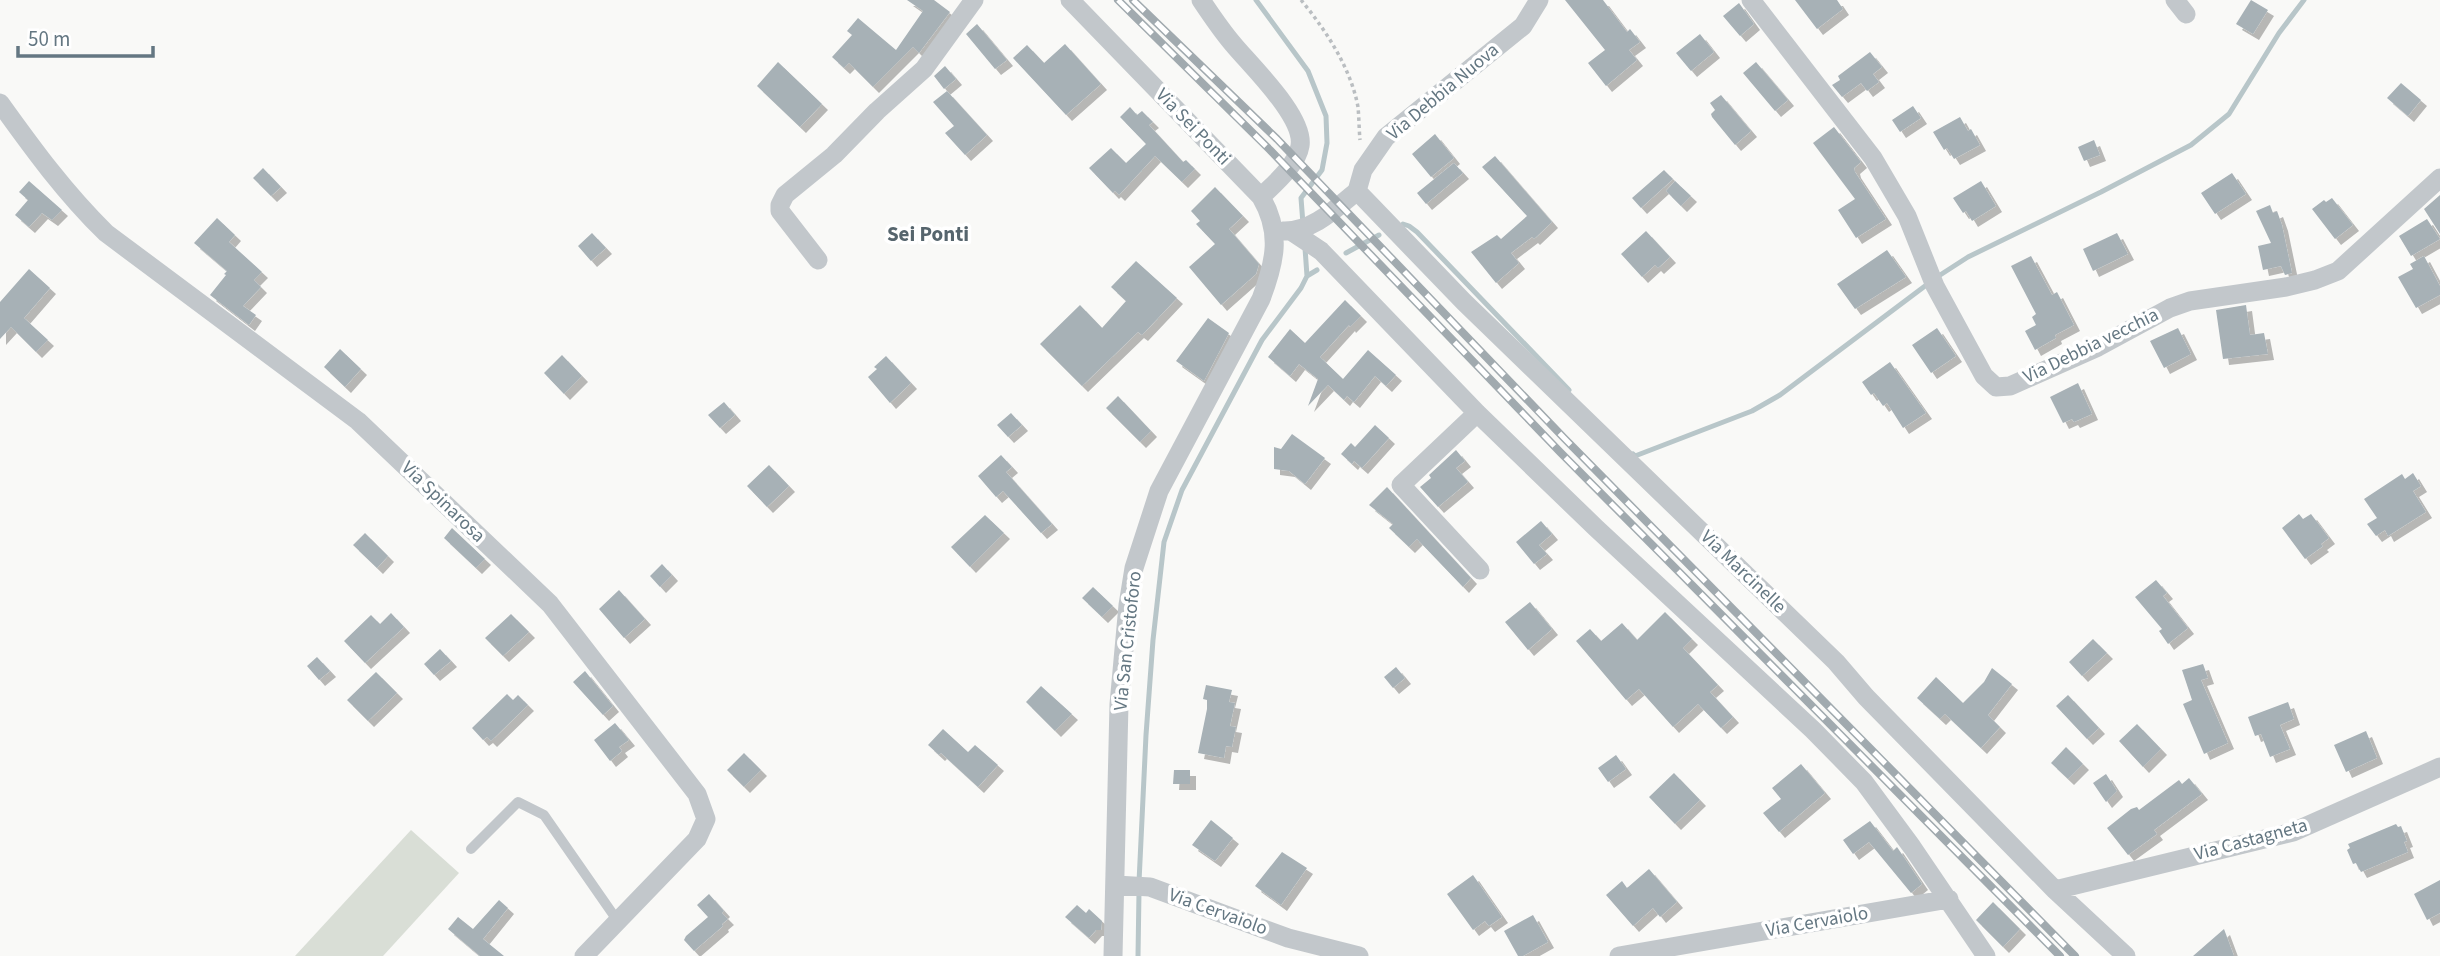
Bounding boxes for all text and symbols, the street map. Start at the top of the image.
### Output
scale bar [18,14,152,58]
text: 50 m [28,24,70,54]
street label: Via Debbia Nuova [1381,37,1505,147]
street label: Via Sei Ponti [1149,82,1237,172]
district label: Sei Ponti [887,219,969,249]
street label: Via Debbia vecchia [2019,301,2163,391]
street label: Via Spinarosa [395,455,491,549]
street label: Via Marcinelle [1694,524,1792,620]
street label: Via San Cristoforo [1107,570,1149,712]
street label: Via Castagneta [2191,812,2311,868]
street label: Via Cervaiolo [1165,882,1271,942]
street label: Via Cervaiolo [1764,900,1870,944]

